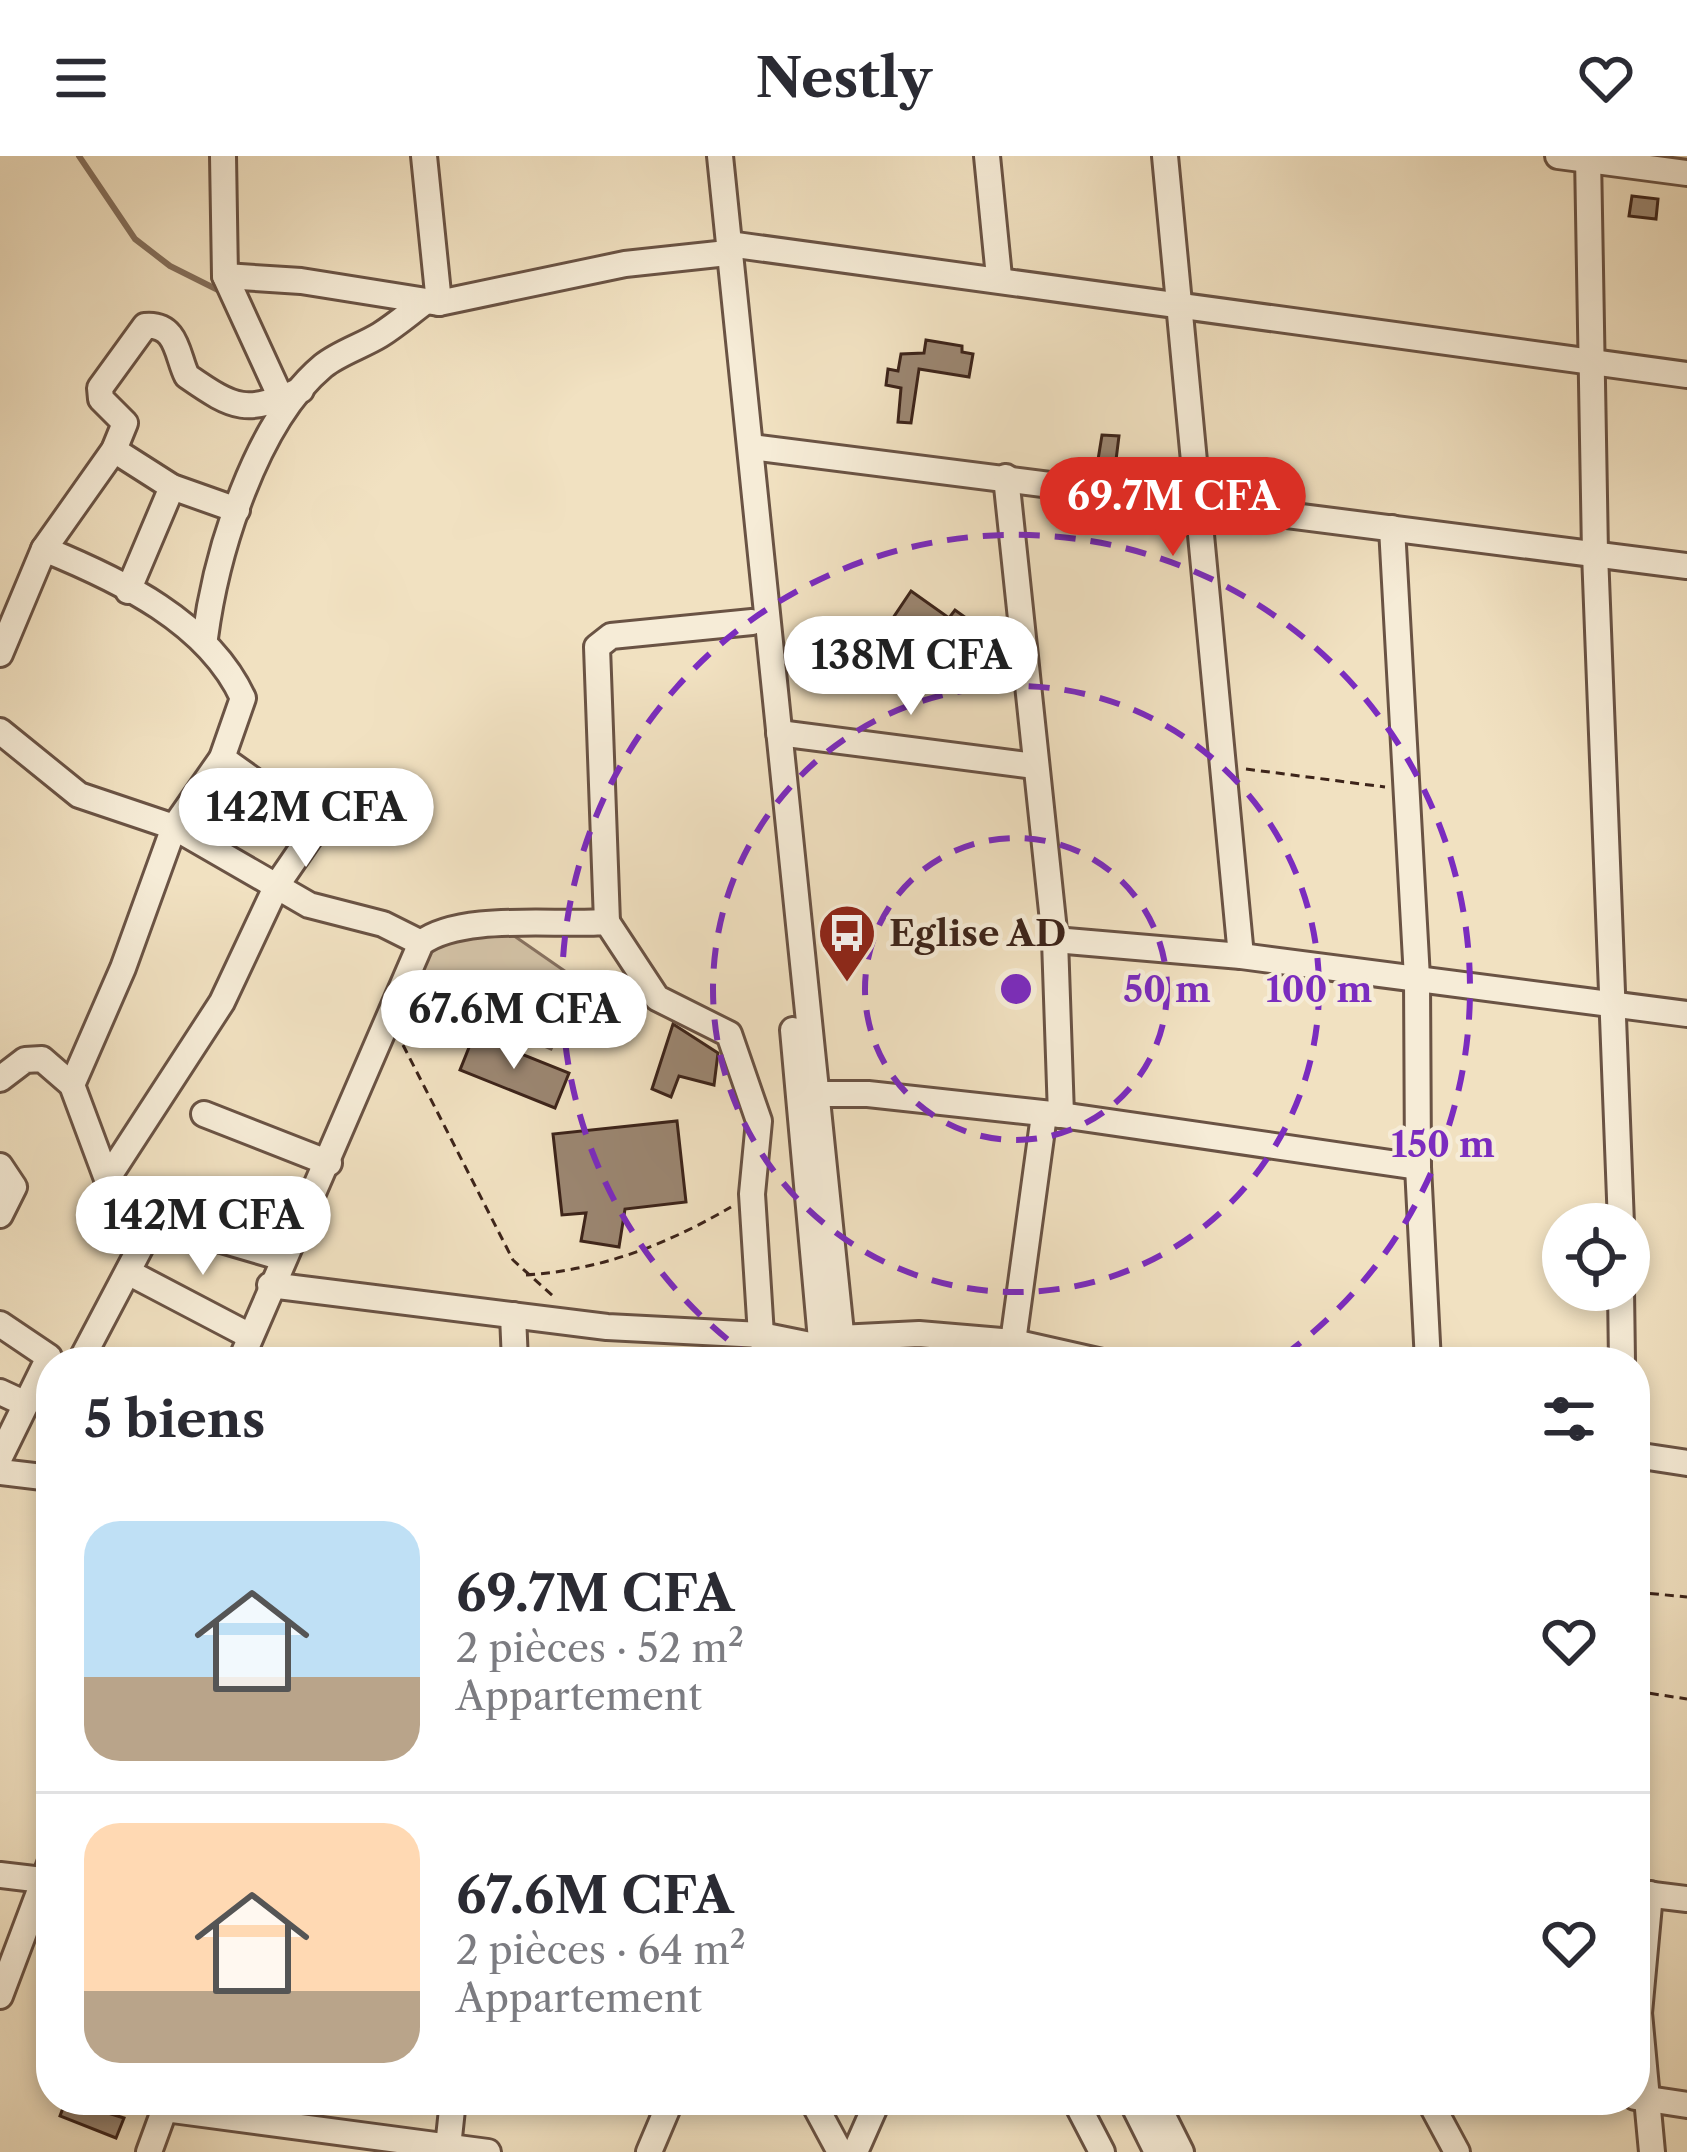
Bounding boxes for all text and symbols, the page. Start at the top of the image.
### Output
icon: menu [48,45,114,111]
text: Nestly [755,45,932,111]
icon: heart [1573,45,1639,111]
pin: 69.7M CFA [1036,457,1310,559]
text: 69.7M CFA [1067,472,1279,520]
pin: 138M CFA [787,616,1035,718]
text: 138M CFA [811,631,1011,679]
pin: 142M CFA [182,768,430,870]
text: 142M CFA [206,783,406,831]
bus stop icon: Eglise AD [816,902,878,984]
place label: Eglise AD [889,911,1066,955]
text: 50 m [1123,967,1211,1011]
text: 100 m [1266,967,1372,1011]
centre of rings [995,968,1037,1010]
pin: 67.6M CFA [377,970,651,1072]
text: 67.6M CFA [408,985,620,1033]
text: 150 m [1391,1122,1495,1166]
pin: 142M CFA [79,1176,327,1278]
text: 142M CFA [103,1191,303,1239]
map controls [1542,1203,1650,1311]
button: locate [1542,1203,1650,1311]
icon: filters [1536,1386,1602,1452]
text: 5 biens [84,1388,265,1450]
text: 69.7M CFA [456,1562,734,1624]
icon: home [180,1569,324,1713]
icon: heart [1536,1608,1602,1674]
text: 2 pièces · 52 m² [456,1624,744,1672]
text: Appartement [456,1672,702,1720]
text: 67.6M CFA [456,1864,733,1926]
icon: home [180,1871,324,2015]
icon: heart [1536,1910,1602,1976]
text: 2 pièces · 64 m² [456,1926,746,1974]
text: Appartement [456,1974,702,2022]

